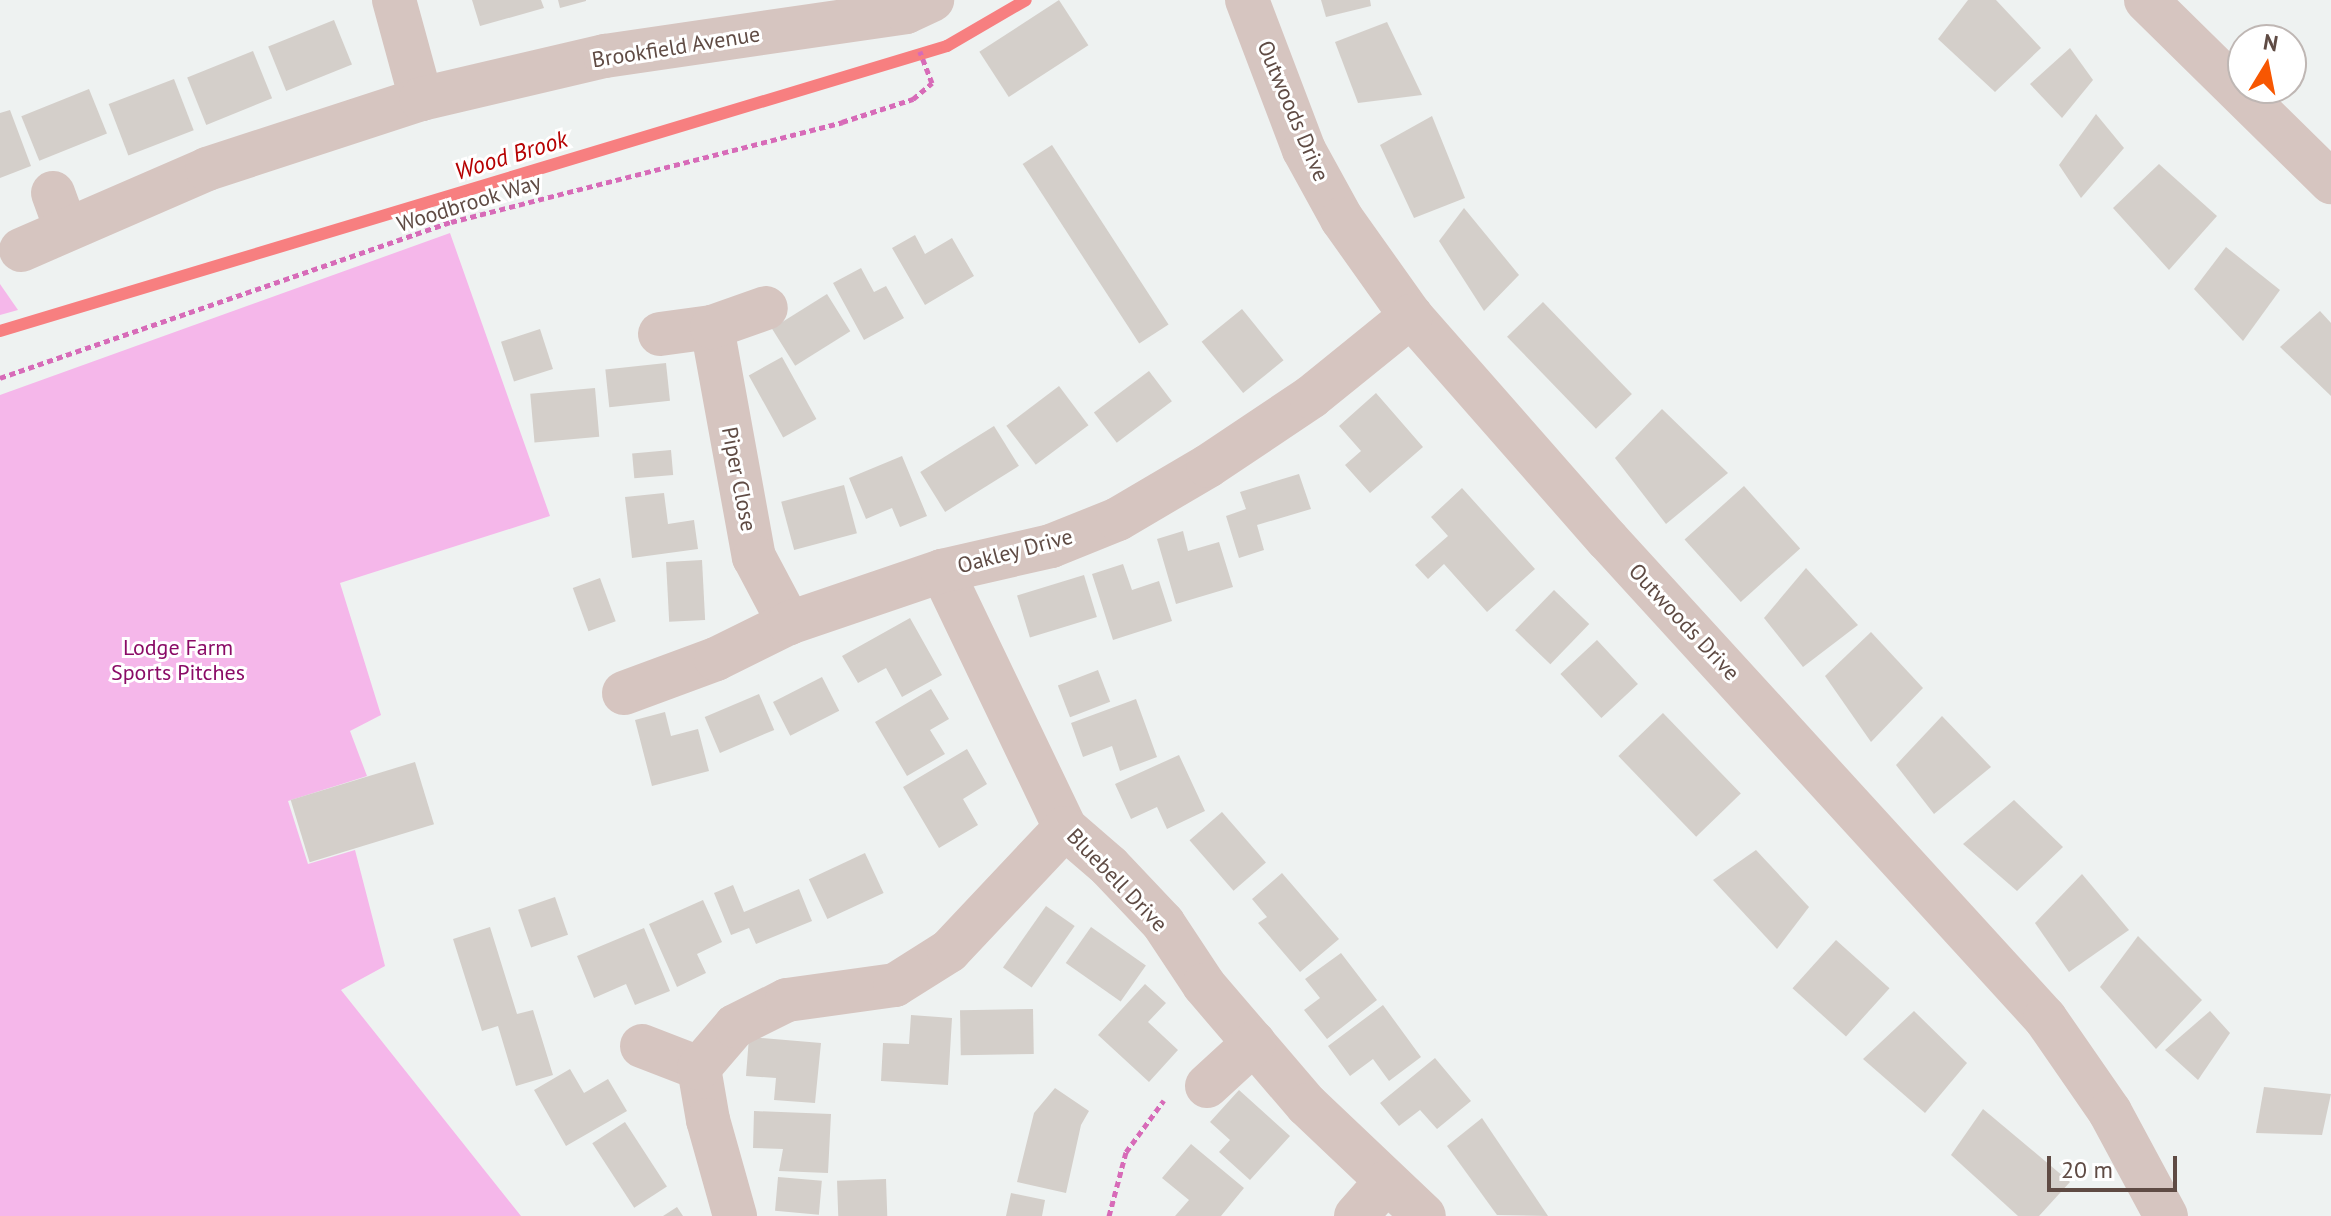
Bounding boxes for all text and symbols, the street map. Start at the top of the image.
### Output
street label: Brookfield Avenue [590,21,762,73]
north arrow [2227,24,2307,104]
text: N [2261,27,2280,57]
street label: Outwoods Drive [1252,37,1334,185]
water label: Wood Brook [451,124,571,186]
street label: Woodbrook Way [393,168,545,238]
street label: Piper Close [716,425,762,533]
street label: Oakley Drive [954,523,1076,579]
street label: Outwoods Drive [1623,558,1745,686]
park label: Lodge Farm Sports Pitches [111,634,245,686]
street label: Bluebell Drive [1061,823,1173,937]
scale bar [2051,1140,2181,1190]
text: 20 m [2061,1154,2113,1185]

